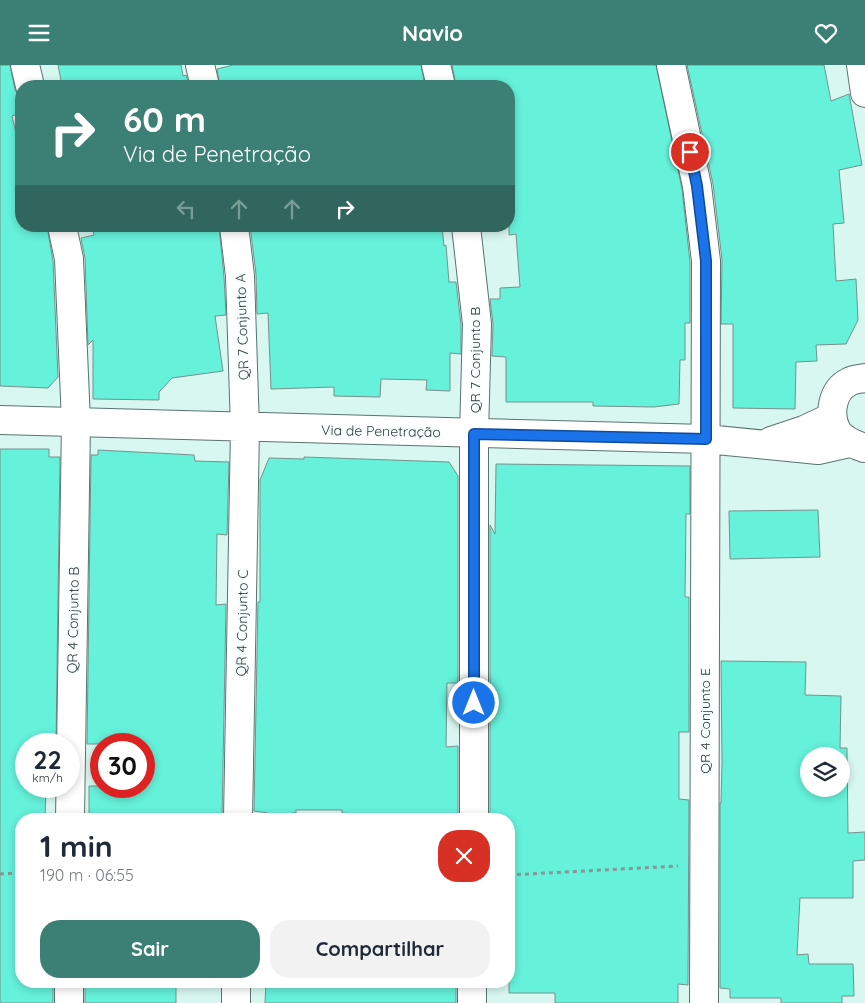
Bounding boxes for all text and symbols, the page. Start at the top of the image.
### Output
icon: menu [25,19,53,47]
text: Navio [402,19,463,47]
icon: heart [812,19,840,47]
text: 60 m [123,97,206,141]
icon: right [40,100,105,165]
pin [669,131,711,173]
icon: arrive [676,138,704,166]
text: Via de Penetração [123,140,311,168]
icon: left [172,195,200,223]
icon: ahead [225,195,253,223]
icon: ahead [278,195,306,223]
icon: right [331,195,359,223]
street label: QR 7 Conjunto A [231,273,253,381]
street label: QR 7 Conjunto B [466,307,484,413]
street label: Via de Penetração [321,421,441,441]
street label: QR 4 Conjunto B [63,566,83,674]
street label: QR 4 Conjunto C [232,569,252,677]
street label: QR 4 Conjunto E [696,668,714,774]
position arrow [447,676,499,728]
speed limit sign: 30 [90,733,155,798]
text: 22 [33,744,62,775]
map controls [800,747,850,797]
button: layers [800,747,850,797]
text: km/h [32,770,63,785]
text: 1 min [40,827,113,865]
button: close [438,830,490,882]
text: 190 m · 06:55 [40,865,134,885]
button: Sair [40,920,260,978]
button: Compartilhar [270,920,490,978]

